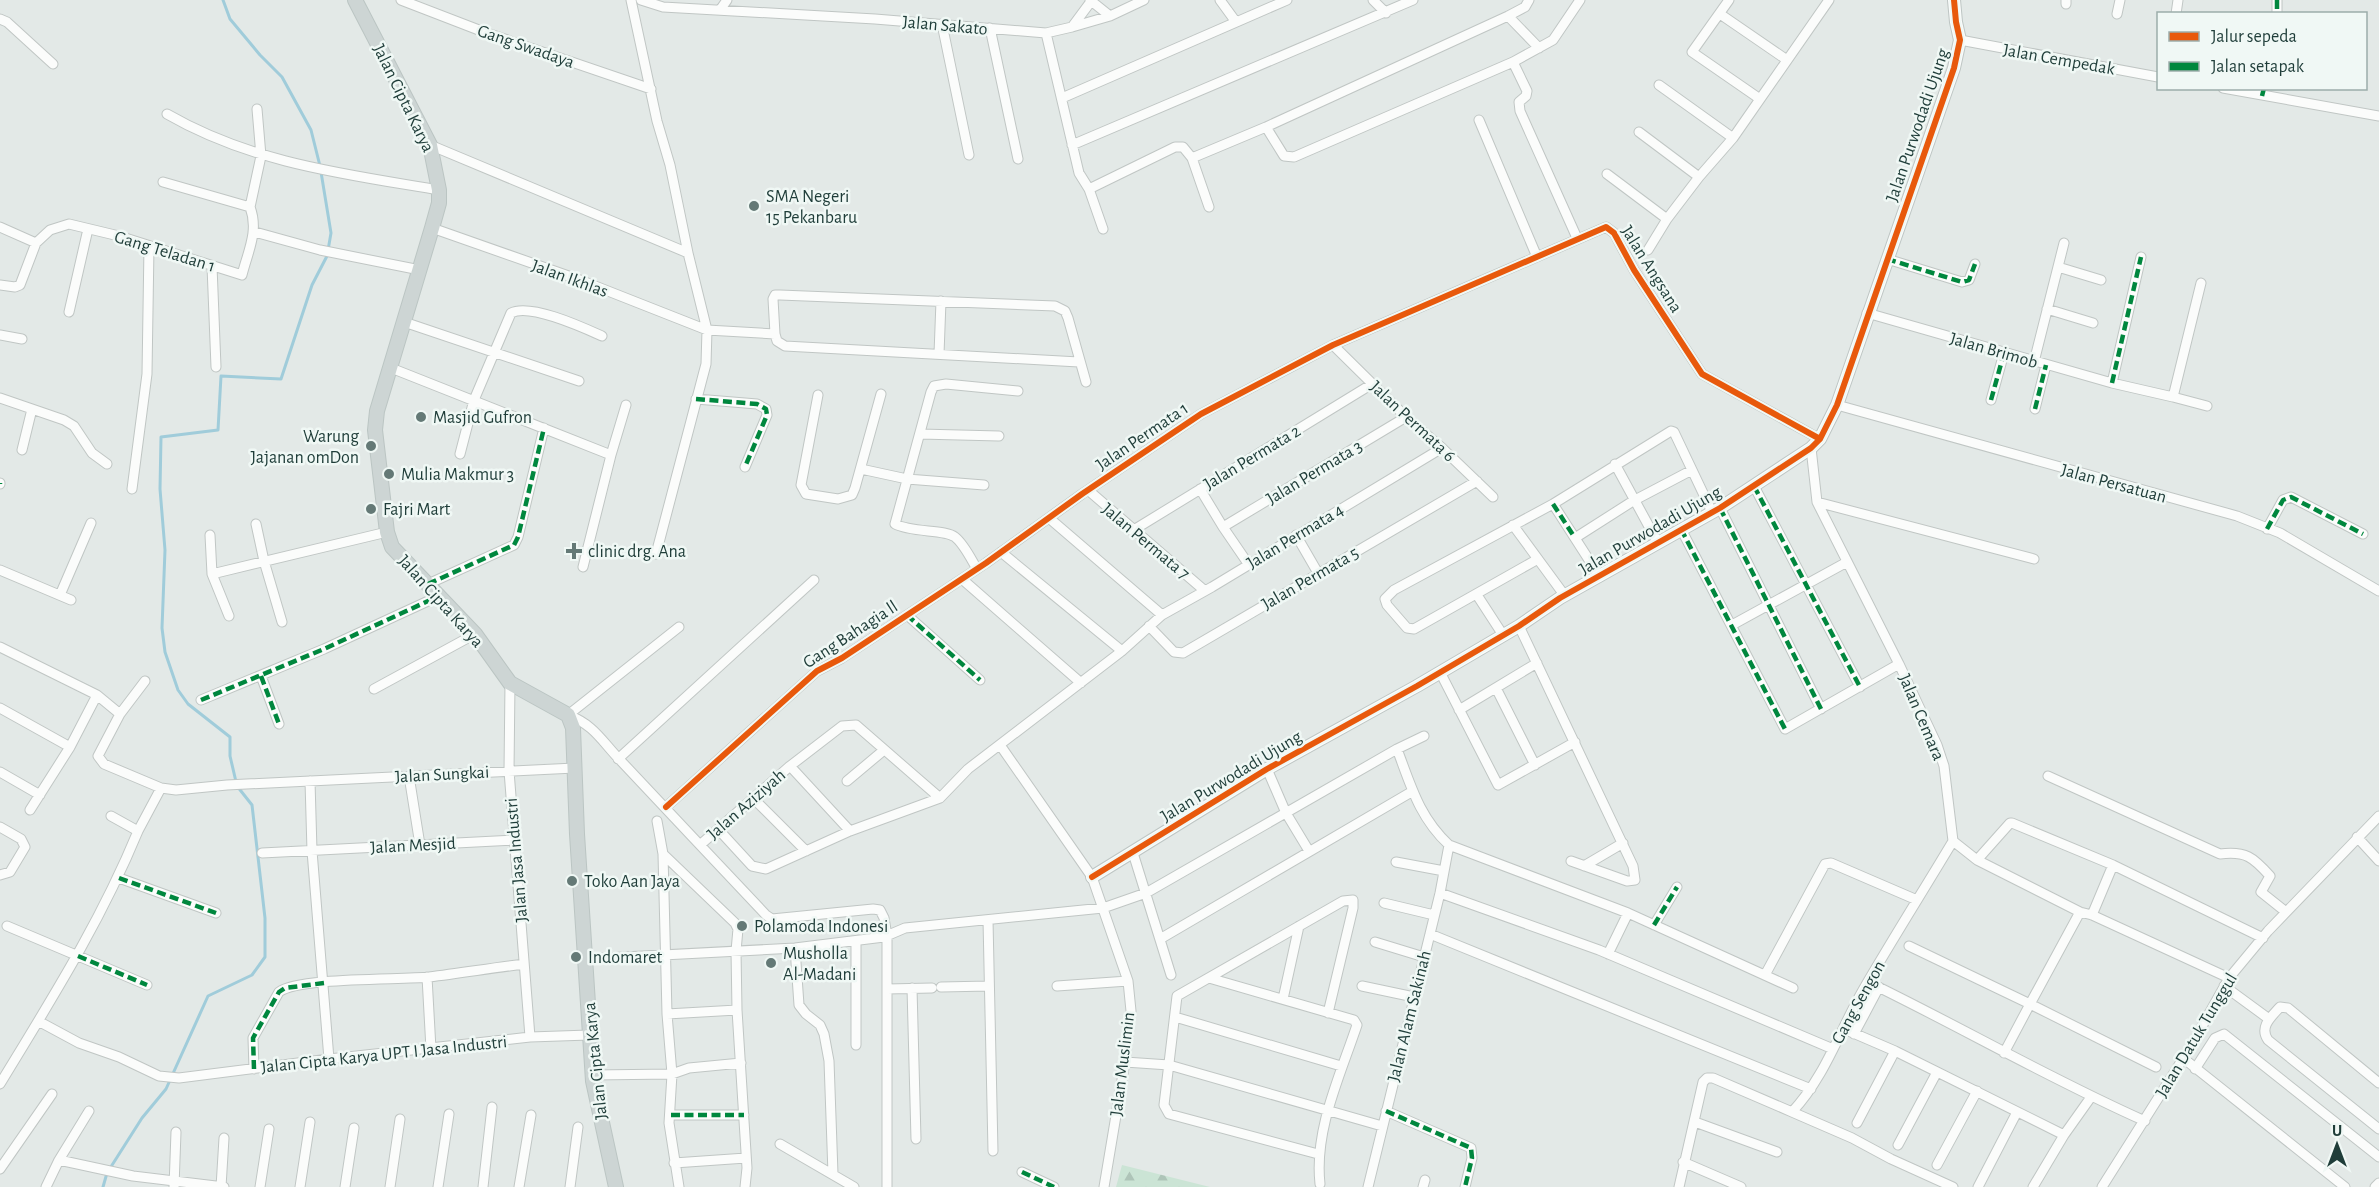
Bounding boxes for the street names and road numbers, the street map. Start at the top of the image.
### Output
street label: Jalan Sakato [902,13,988,39]
street label: Gang Swadaya [475,22,576,72]
street label: Jalan Cempedak [2001,41,2117,79]
street label: Jalan Cipta Karya [369,42,437,155]
street label: Jalan Purwodadi Ujung [1883,46,1953,204]
street label: Jalan Angsana [1617,223,1685,316]
street label: Gang Teladan 1 [112,228,217,276]
street label: Jalan Ikhlas [529,257,610,301]
street label: Jalan Brimob [1948,330,2040,372]
street label: Jalan Permata 6 [1366,378,1458,466]
street label: Jalan Permata 1 [1093,399,1192,474]
street label: Jalan Permata 2 [1201,422,1304,494]
street label: Jalan Permata 3 [1263,437,1366,508]
street label: Jalan Persatuan [2059,461,2168,507]
street label: Jalan Purwodadi Ujung [1576,483,1725,579]
street label: Jalan Permata 7 [1098,500,1193,583]
street label: Jalan Permata 4 [1244,501,1347,573]
street label: Jalan Permata 5 [1259,544,1362,614]
street label: Jalan Cipta Karya [394,552,486,651]
street label: Gang Bahagia ll [800,598,901,672]
street label: Jalan Cemara [1895,671,1947,763]
street label: Jalan Purwodadi Ujung [1158,728,1305,826]
street label: Jalan Sungkai [394,764,490,786]
street label: Jalan Aziziyah [704,766,789,843]
street label: Jalan Jasa Industri [503,797,531,923]
street label: Jalan Mesjid [370,835,456,857]
street label: Jalan Alam Sakinah [1385,949,1435,1084]
street label: Gang Sengon [1829,958,1889,1047]
street label: Jalan Datuk Tunggul [2153,970,2241,1101]
street label: Jalan Cipta Karya [581,1001,611,1120]
street label: Jalan Muslimin [1108,1011,1138,1117]
street label: Jalan Cipta Karya UPT I Jasa Industri [260,1033,508,1077]

